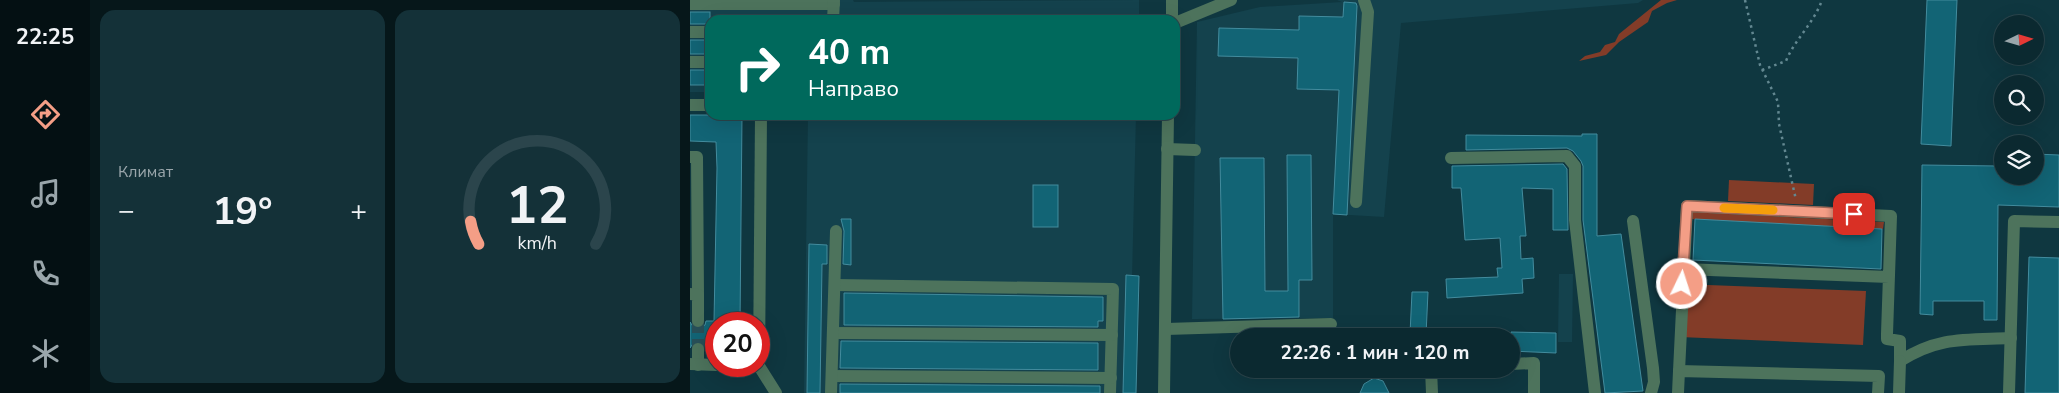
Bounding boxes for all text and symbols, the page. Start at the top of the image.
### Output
north arrow [1994,15,2044,65]
map controls [1994,15,2044,185]
text: 22:25 [16,22,74,52]
text: 40 m [808,29,890,76]
icon: right [725,35,790,100]
text: Направо [808,74,899,104]
button: search [1994,75,2044,125]
icon: directions [28,97,63,132]
button: layers [1994,135,2044,185]
text: Климат [118,161,173,183]
text: 12 [506,170,569,241]
icon: music [28,176,63,211]
text: 19° [212,186,273,237]
text: − [118,192,135,230]
text: + [350,192,367,230]
pin [1833,193,1875,235]
icon: arrive [1840,200,1868,228]
text: km/h [518,231,557,255]
icon: phone [28,256,63,291]
position arrow [1655,257,1707,309]
speed limit sign: 20 [705,312,770,377]
icon: climate [28,336,63,371]
text: 22:26 · 1 мин · 120 m [1281,340,1469,366]

